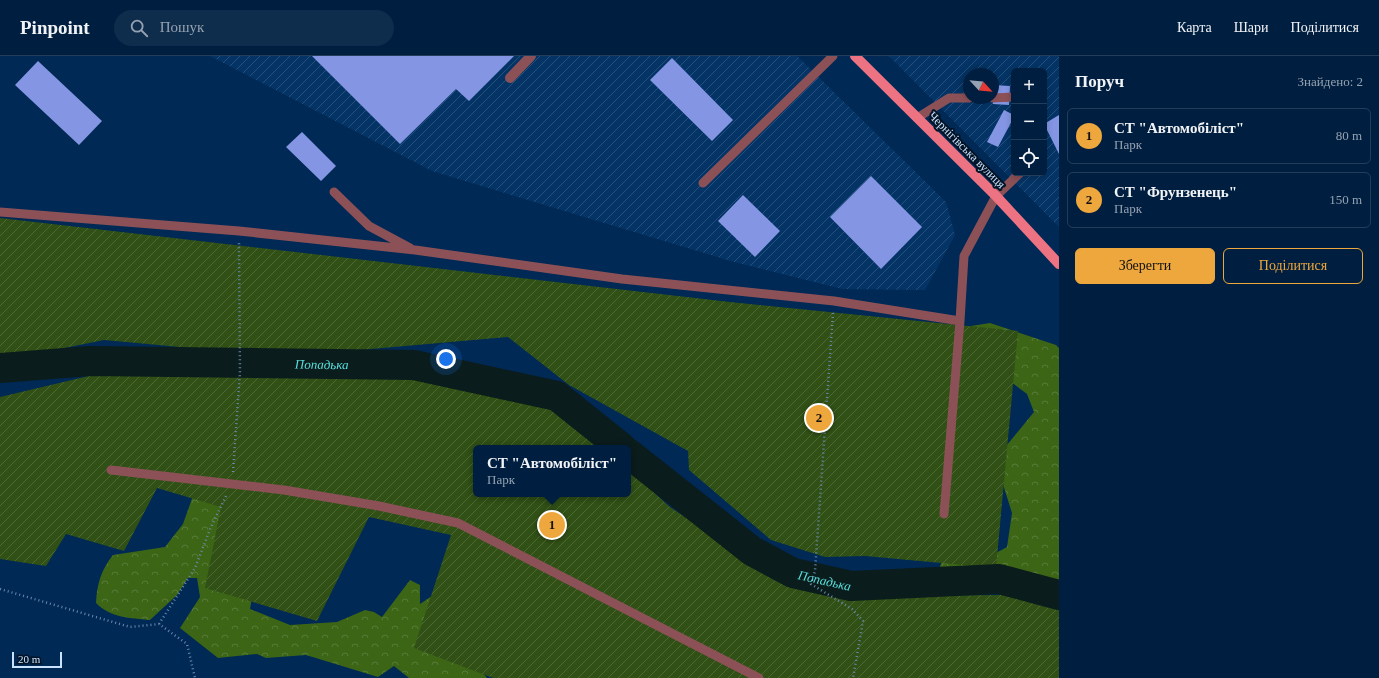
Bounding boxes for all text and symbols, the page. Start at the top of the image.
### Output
search box [114,10,394,46]
text: Pinpoint [20,17,90,38]
icon: search [128,17,150,39]
text: Пошук [160,19,204,35]
text: Карта [1177,20,1212,35]
text: Шари [1234,20,1269,35]
text: Поділитися [1291,20,1359,35]
north arrow [963,68,999,104]
map controls [1011,68,1047,176]
button: + [1011,68,1047,104]
text: Поруч [1075,72,1124,91]
text: Знайдено: 2 [1298,74,1363,89]
button: − [1011,104,1047,140]
street label: Чернігівська вулиця [926,109,1009,192]
text: СТ "Автомобіліст" [1114,120,1244,136]
text: 1 [1086,128,1092,143]
text: 80 m [1336,128,1362,143]
text: Парк [1114,137,1142,152]
button: locate [1011,140,1047,176]
text: СТ "Фрунзенець" [1114,184,1237,200]
text: 2 [1086,192,1092,207]
text: 150 m [1329,192,1362,207]
text: Парк [1114,201,1142,216]
button: Зберегти [1075,248,1215,284]
button: Поділитися [1223,248,1363,284]
your location [436,349,456,369]
water label: Попадька [294,356,349,372]
pin: 2 [806,403,832,433]
popup [473,445,631,497]
text: СТ "Автомобіліст" [487,455,617,471]
text: Парк [487,472,515,487]
pin: 1 [539,510,565,540]
water label: Попадька [796,567,853,593]
scale bar [12,650,62,669]
text: 20 m [18,653,40,665]

